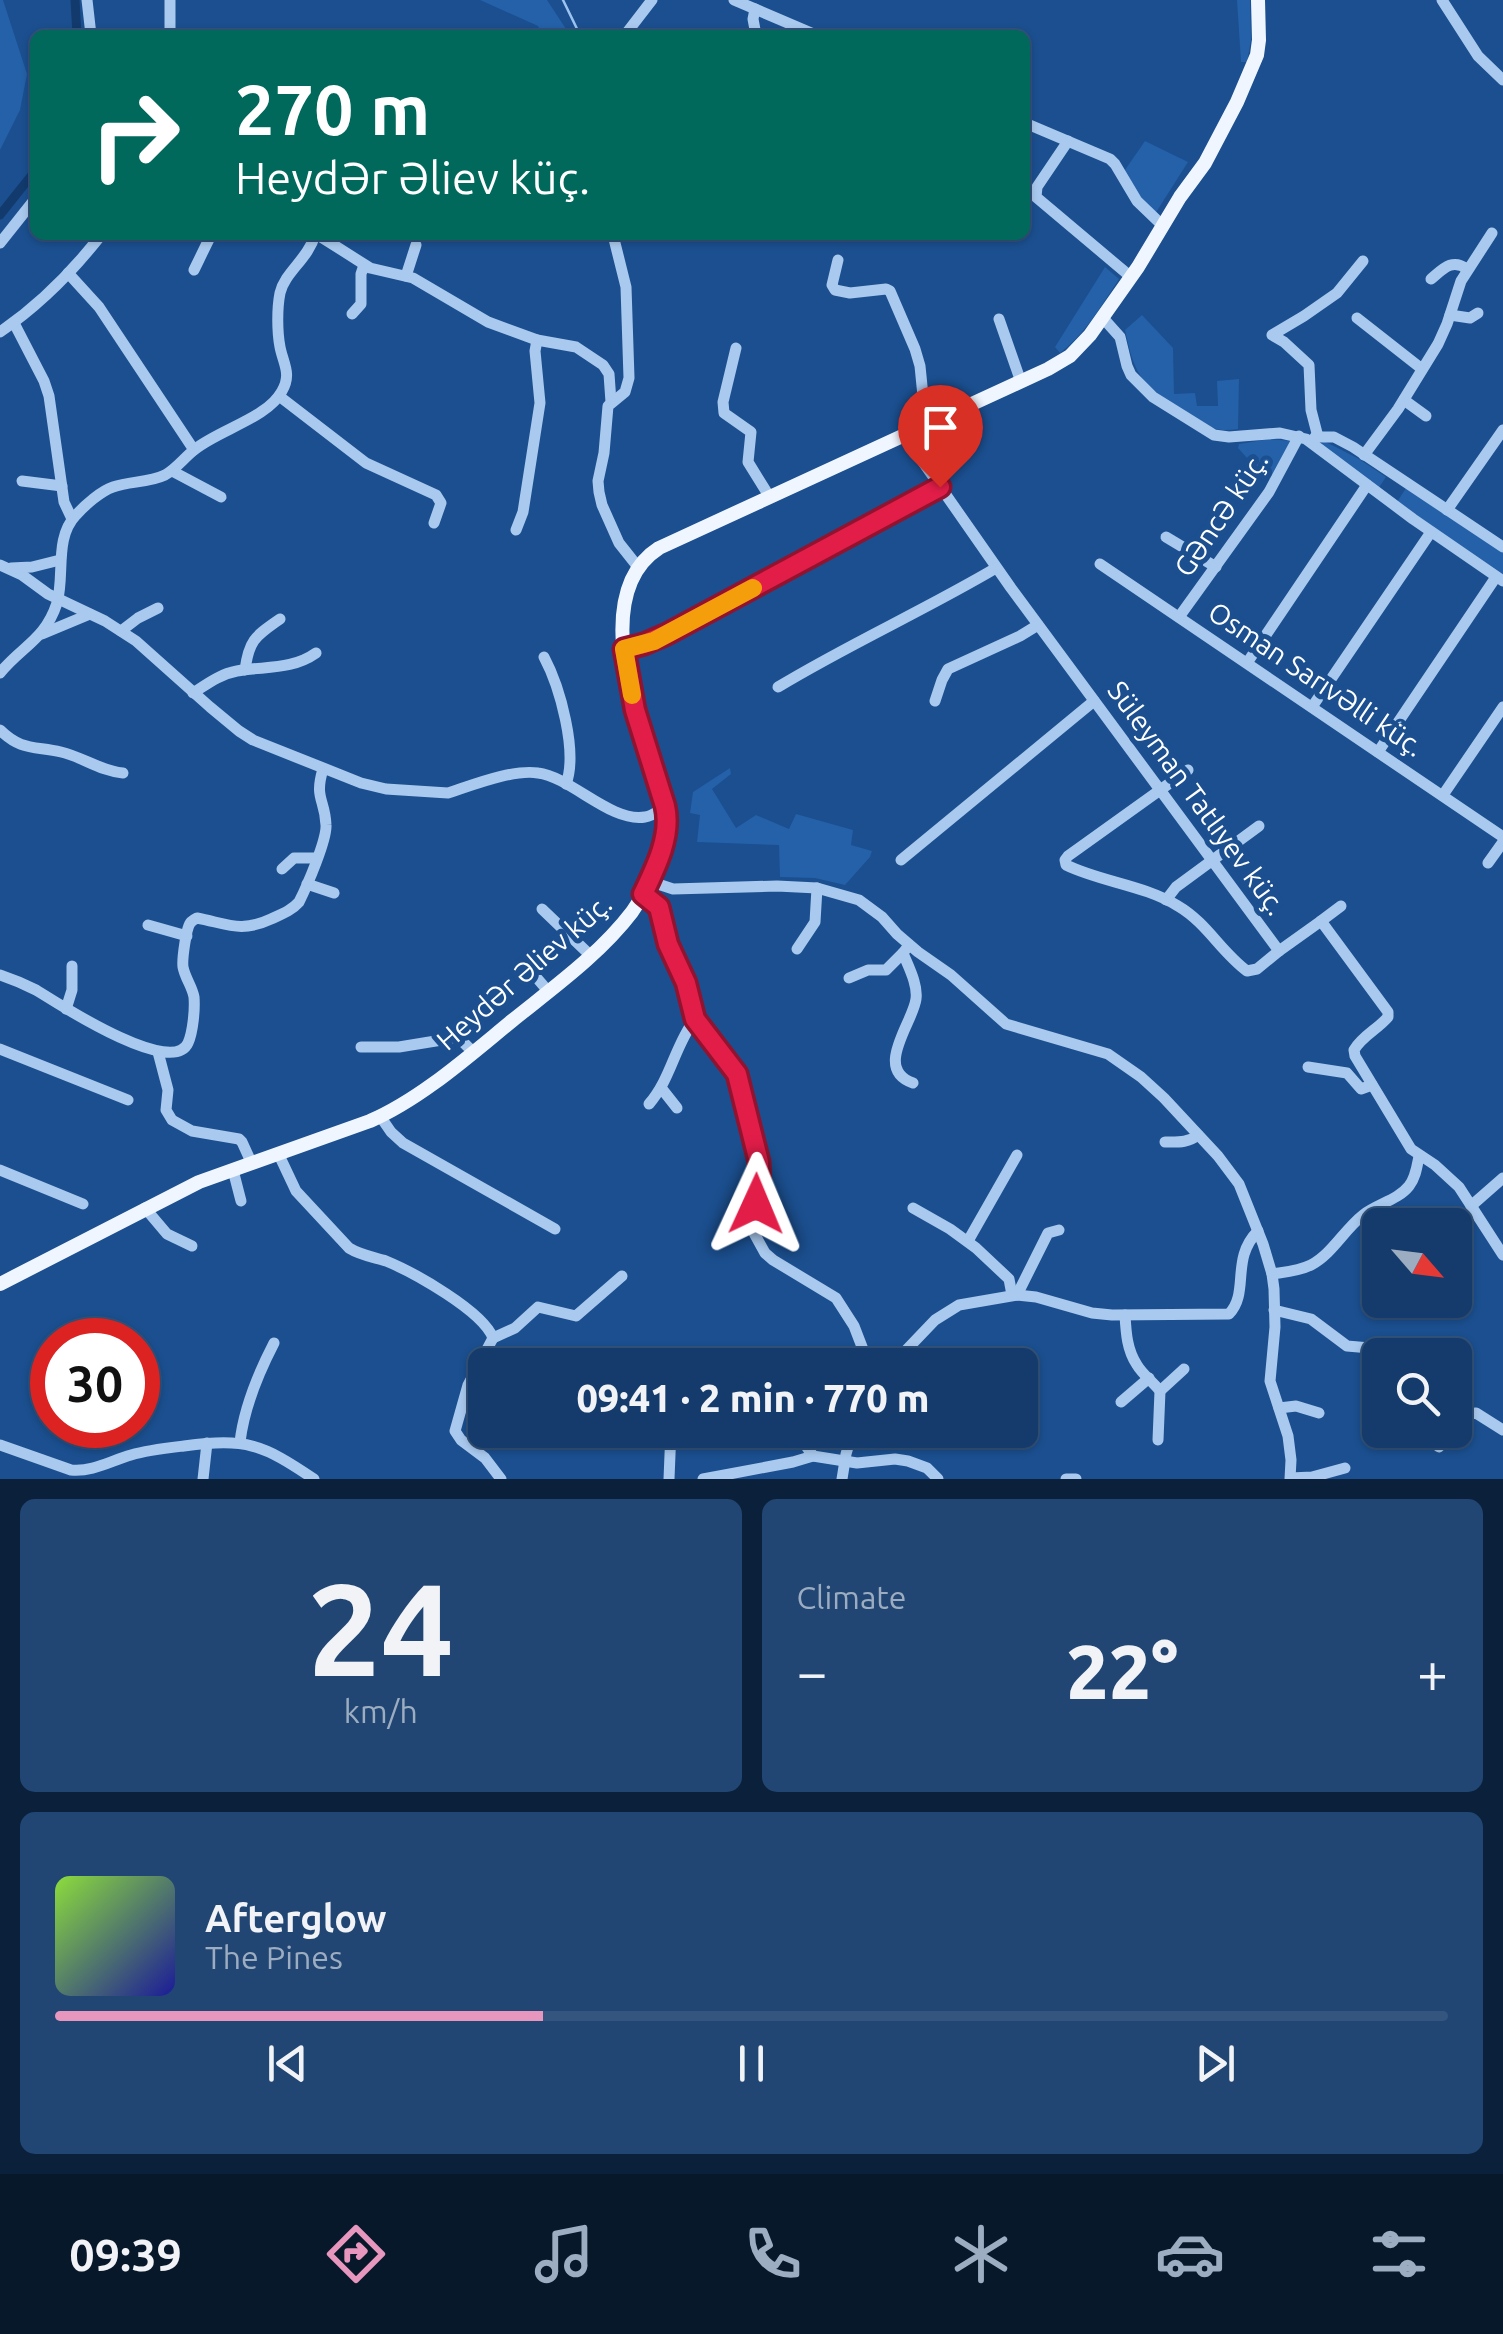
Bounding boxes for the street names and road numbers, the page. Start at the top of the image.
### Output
street label: Gəncə küç. [1168,446,1274,582]
street label: Osman Sarıvəlli küç. [1203,595,1430,762]
street label: Süleyman Tatlıyev küç. [1102,675,1293,921]
street label: Heydər Əliev küç. [430,887,617,1056]

